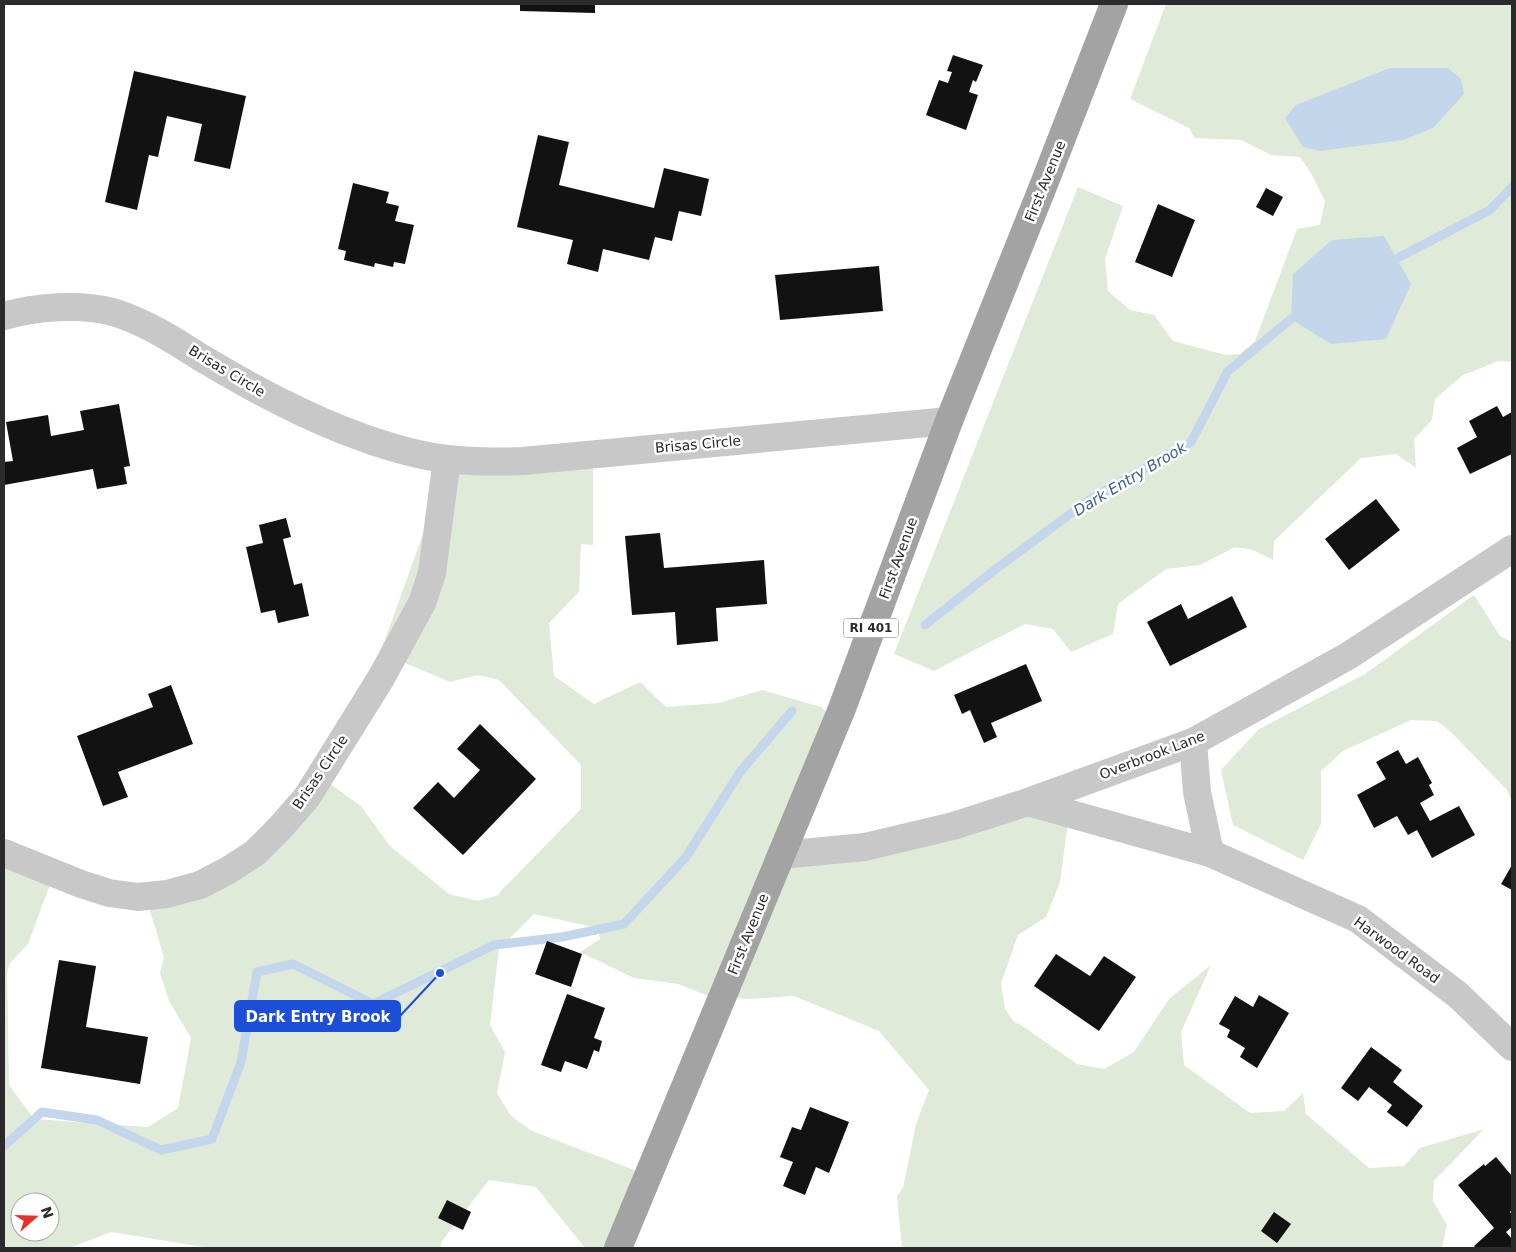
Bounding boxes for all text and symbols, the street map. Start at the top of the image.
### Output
street label: First Avenue [1021,138,1069,224]
street label: Brisas Circle [186,342,268,400]
street label: Brisas Circle [654,432,742,456]
water label: Dark Entry Brook [1070,438,1191,520]
street label: First Avenue [876,515,920,601]
road number: RI 401 [844,618,898,638]
street label: Overbrook Lane [1097,728,1207,782]
street label: Brisas Circle [289,732,351,812]
street label: First Avenue [724,891,772,977]
street label: Harwood Road [1351,914,1443,986]
callout: Dark Entry Brook [235,1001,400,1031]
text: Dark Entry Brook [245,1008,392,1026]
north arrow [10,1192,60,1242]
text: N [38,1204,57,1221]

